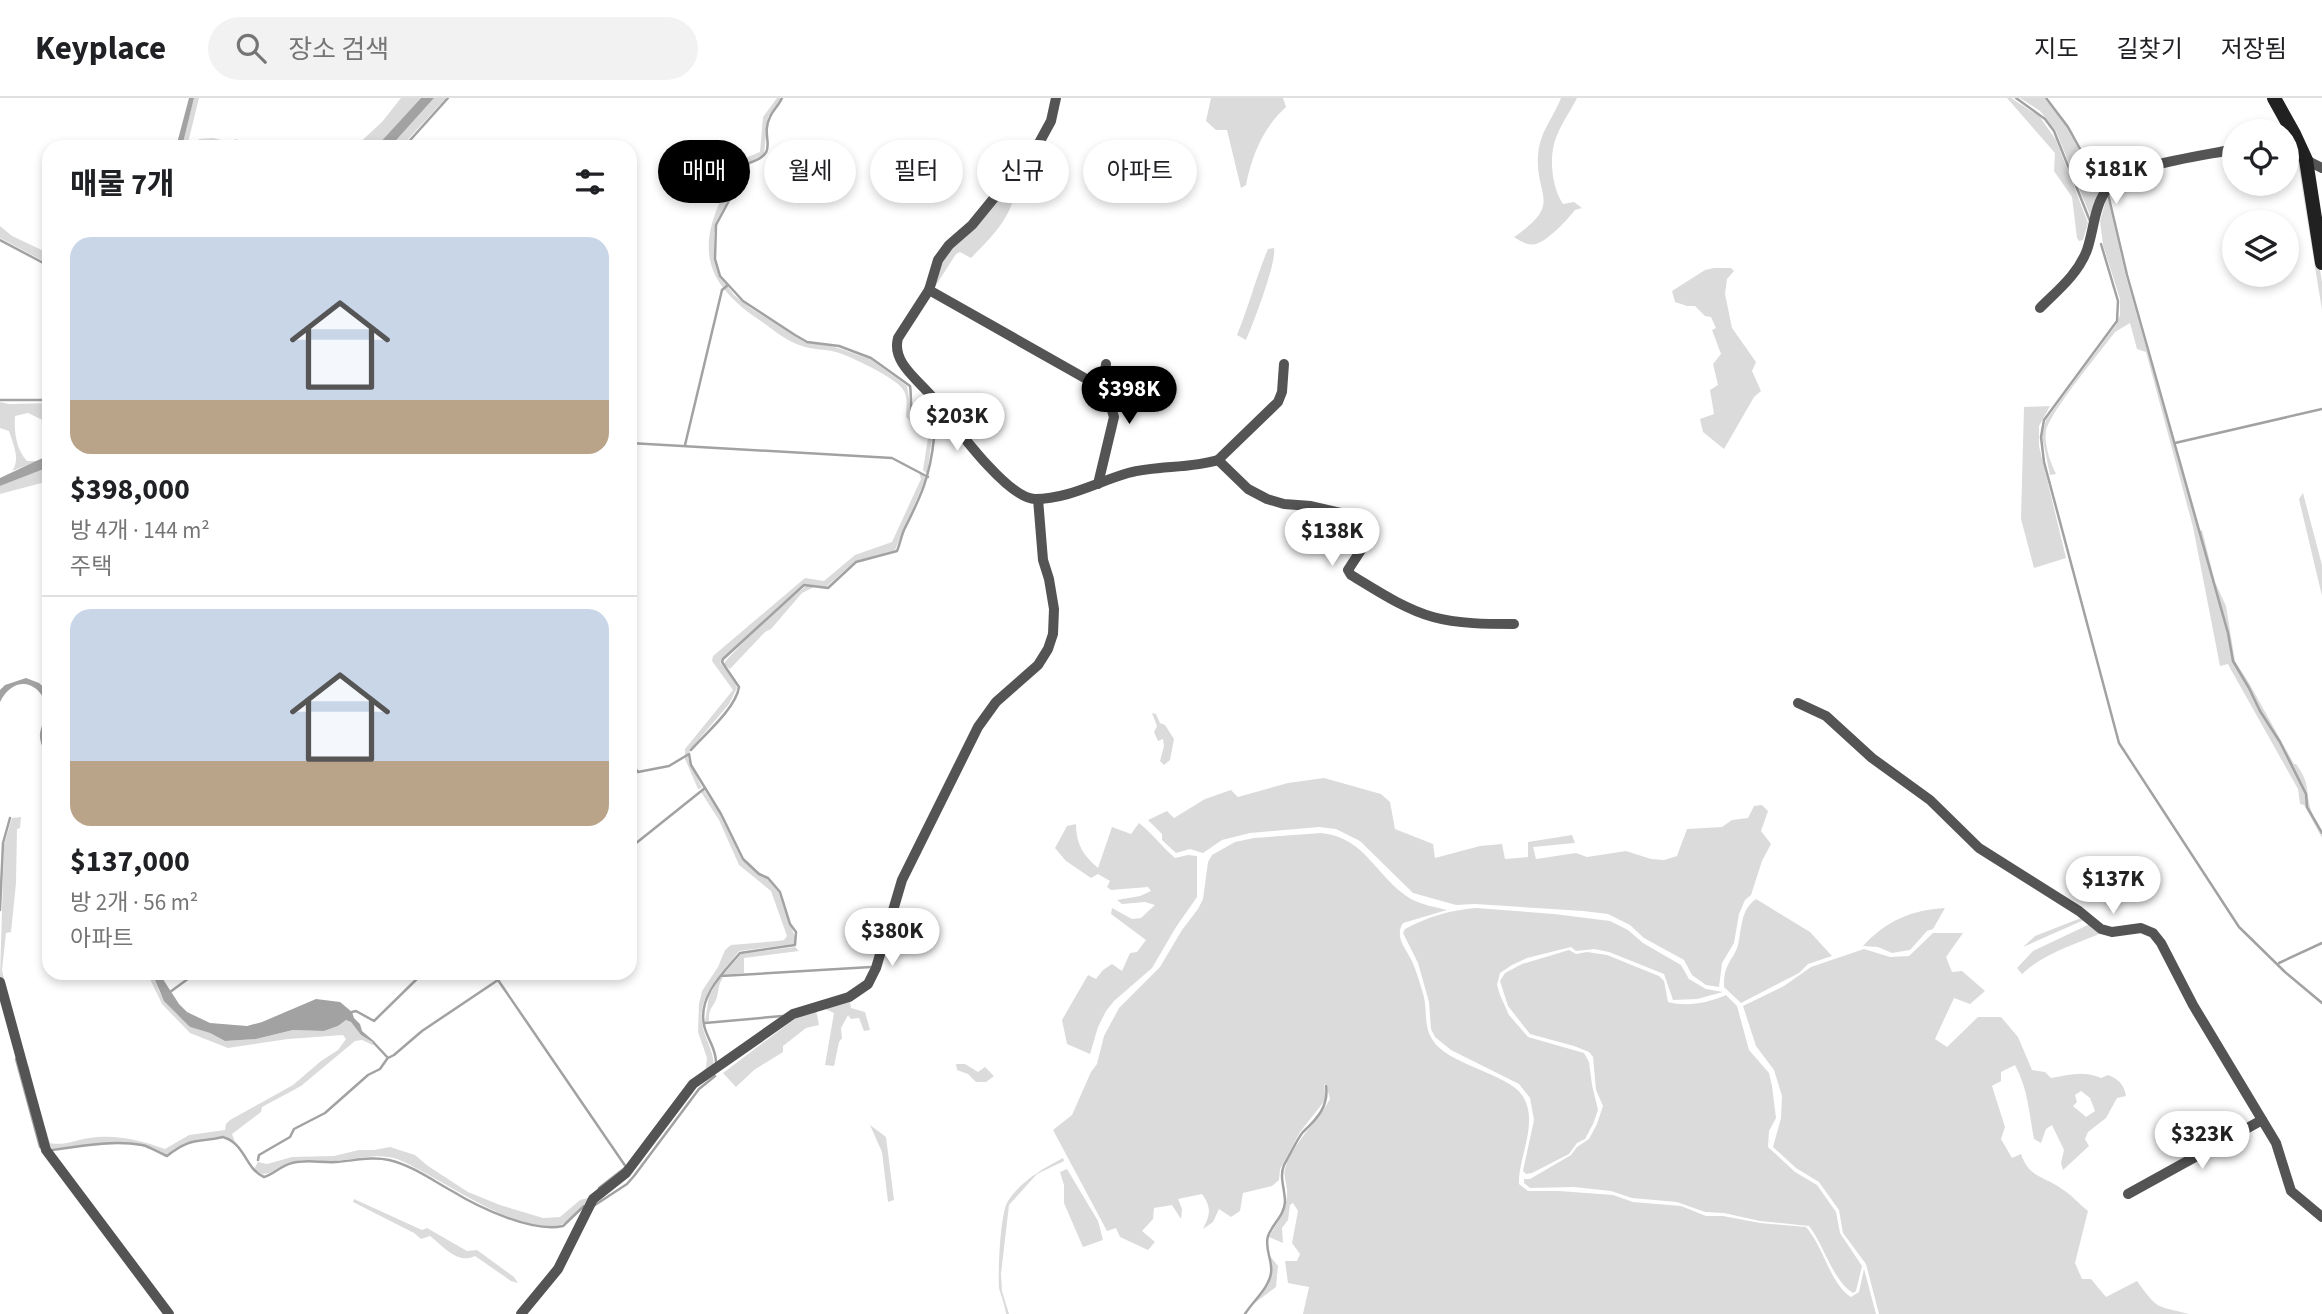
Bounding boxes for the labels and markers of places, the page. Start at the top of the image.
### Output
pin: $181K [2067,146,2165,206]
pin: $398K [1080,366,1178,426]
pin: $203K [908,394,1006,453]
pin: $138K [1283,508,1381,568]
pin: $137K [2064,856,2162,916]
pin: $380K [843,908,941,968]
pin: $323K [2153,1112,2251,1171]

